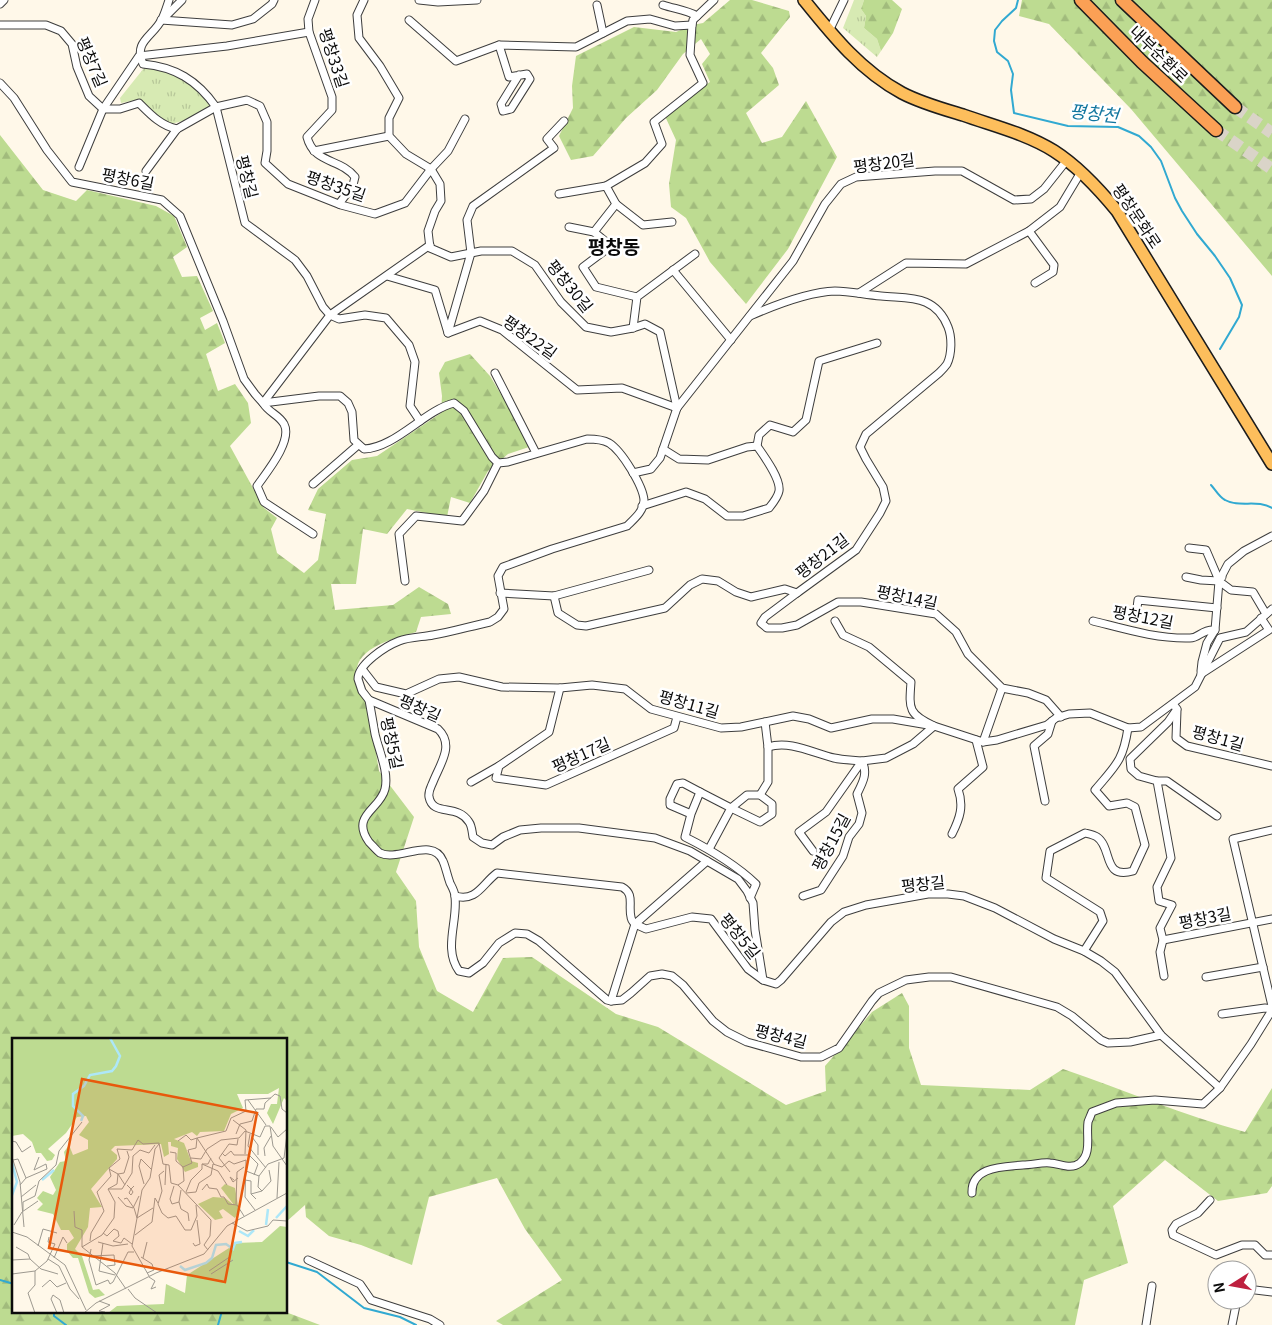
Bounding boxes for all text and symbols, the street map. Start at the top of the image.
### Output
street label: 내부순환로 [1125,19,1195,88]
street label: 평창33길 [314,25,356,91]
street label: 평창7길 [72,33,114,91]
water label: 평창천 [1068,96,1123,128]
street label: 평창20길 [852,146,916,178]
street label: 평창길 [231,152,265,201]
street label: 평창6길 [100,161,157,195]
street label: 평창35길 [303,164,370,206]
street label: 평창문화로 [1107,178,1169,253]
district label: 평창동 [588,232,640,259]
street label: 평창30길 [542,254,600,317]
street label: 평창22길 [498,308,563,364]
street label: 평창21길 [790,527,853,584]
street label: 평창14길 [874,578,940,614]
street label: 평창12길 [1111,598,1176,634]
street label: 평창11길 [656,683,722,723]
street label: 평창길 [395,687,445,727]
street label: 평창5길 [376,714,410,771]
street label: 평창1길 [1189,718,1247,756]
street label: 평창17길 [547,731,614,778]
street label: 평창15길 [805,809,855,875]
street label: 평창길 [900,869,946,897]
street label: 평창3길 [1176,900,1233,934]
street label: 평창5길 [715,907,767,964]
street label: 평창4길 [753,1017,810,1053]
inset map [12,1038,288,1312]
north arrow [1207,1260,1257,1310]
text: N [1207,1281,1229,1295]

